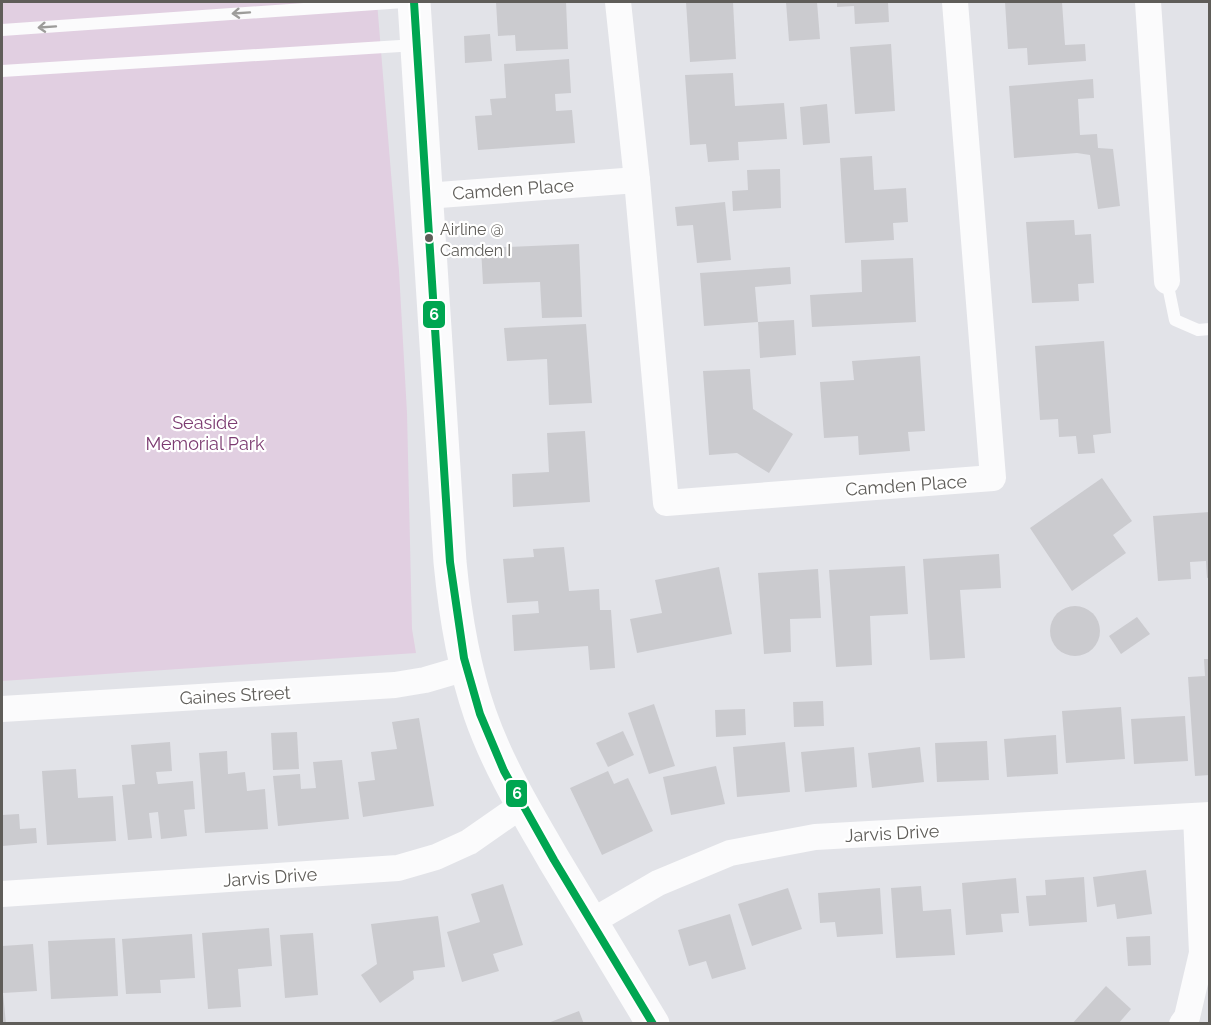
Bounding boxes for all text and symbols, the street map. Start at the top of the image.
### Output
one-way arrow [232,8,251,19]
one-way arrow [37,22,57,33]
street label: Camden Place [452,174,575,204]
place label: Airline @ Camden I [440,220,511,260]
marker: Airline @ Camden I [423,232,435,244]
line badge: 6 [422,300,446,329]
text: 6 [429,305,439,324]
park label: Seaside Memorial Park [145,412,265,454]
street label: Camden Place [845,470,968,500]
street label: Gaines Street [179,682,291,708]
line badge: 6 [505,779,528,808]
text: 6 [512,784,522,803]
street label: Jarvis Drive [844,820,940,846]
street label: Jarvis Drive [222,863,318,891]

